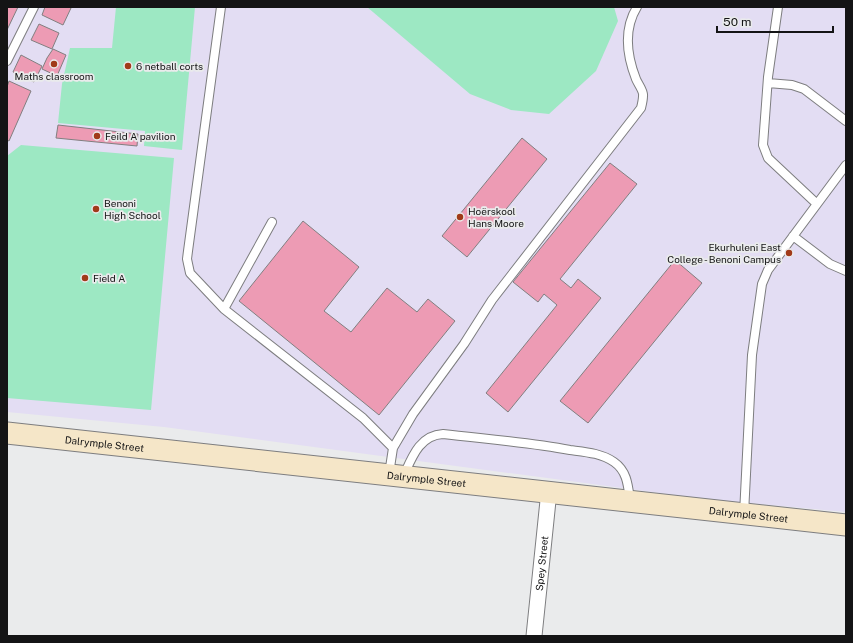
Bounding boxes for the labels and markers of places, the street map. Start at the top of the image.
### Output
marker: Maths classroom [49,59,59,69]
place label: 6 netball corts [136,60,203,72]
marker: 6 netball corts [123,61,133,71]
place label: Maths classroom [15,70,93,82]
place label: Feild A pavilion [105,130,176,142]
marker: Feild A pavilion [92,131,102,141]
place label: Benoni High School [104,197,161,221]
marker: Benoni High School [91,204,101,214]
place label: Hoërskool Hans Moore [468,205,524,229]
marker: Hoërskool Hans Moore [455,212,465,222]
place label: Ekurhuleni East College - Benoni Campus [667,241,781,265]
marker: Ekurhuleni East College - Benoni Campus [784,248,794,258]
place label: Field A [93,272,125,284]
marker: Field A [80,273,90,283]

